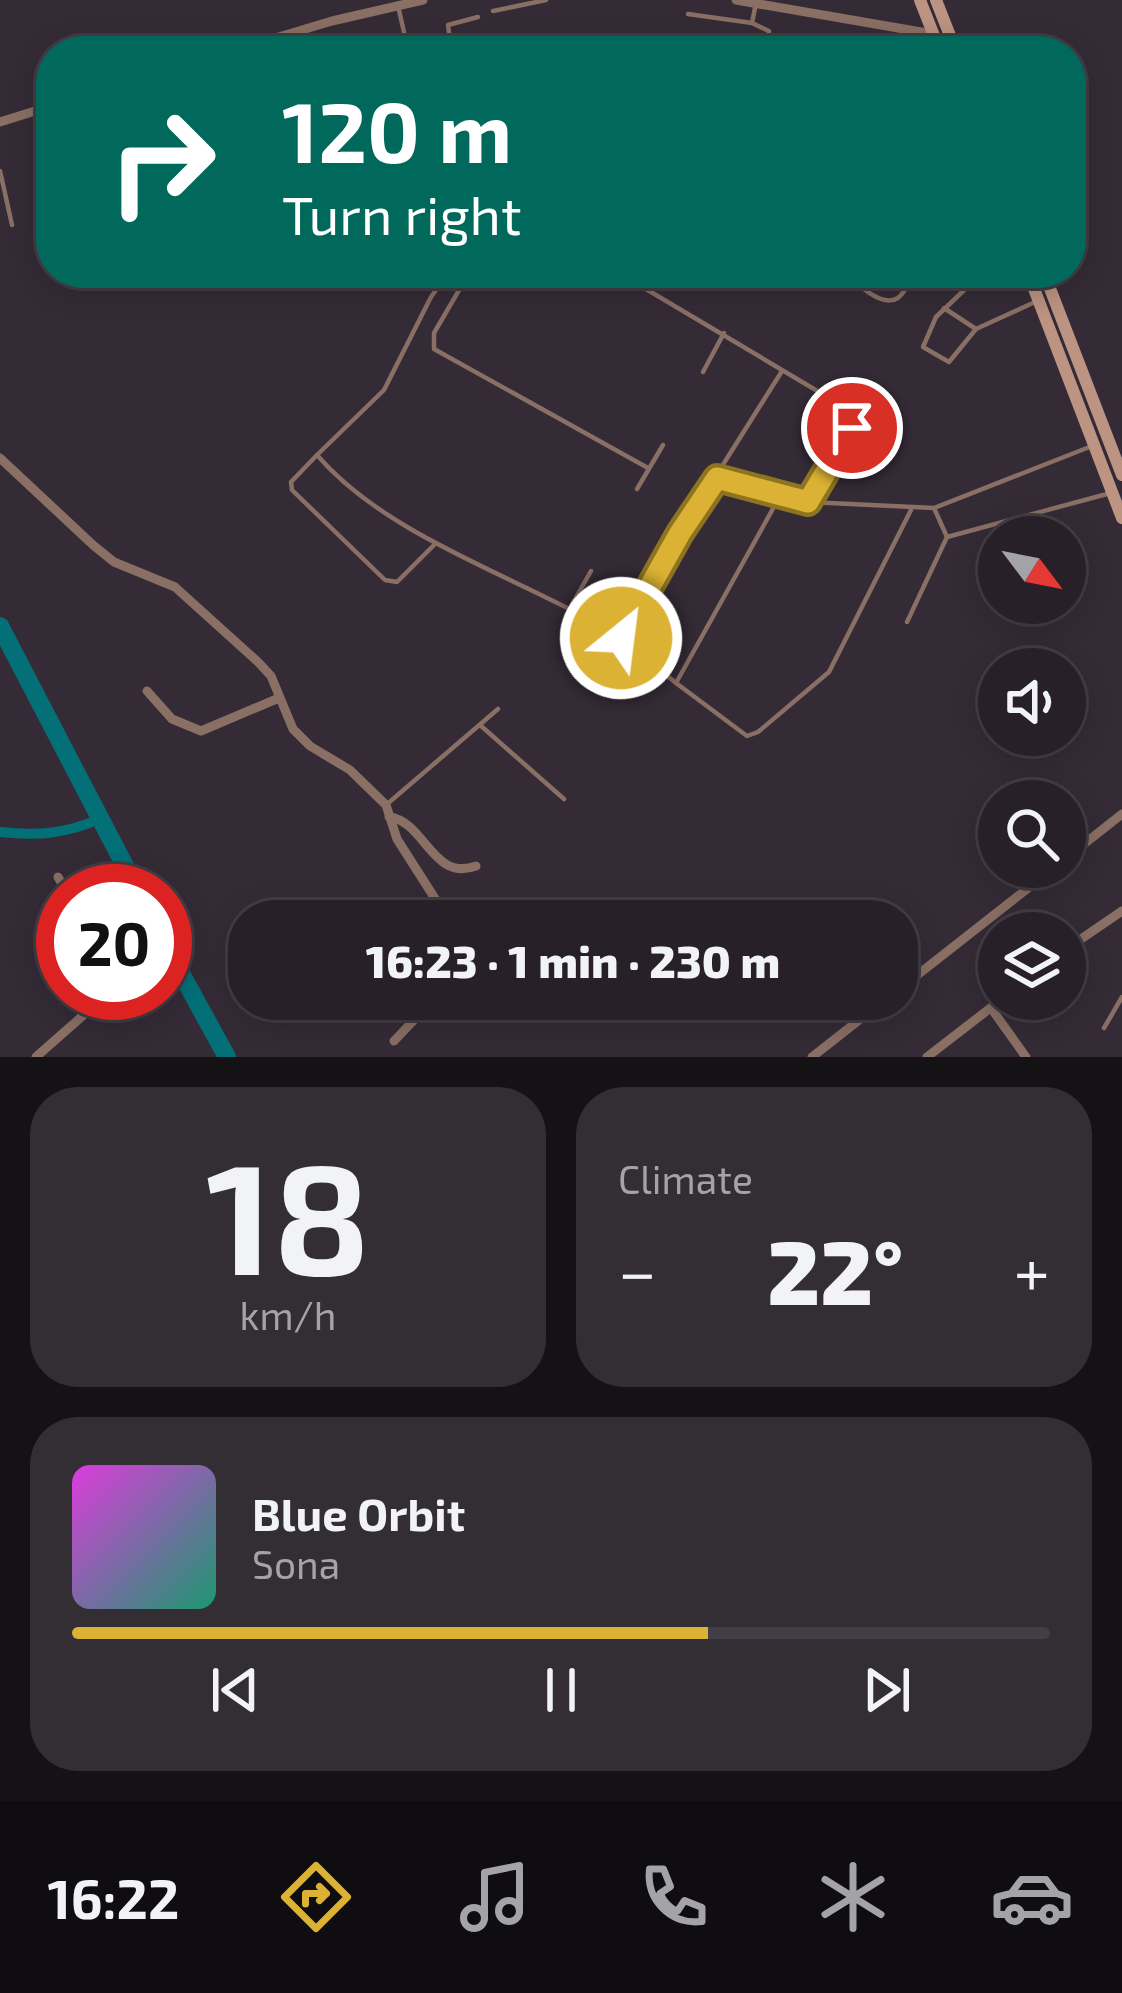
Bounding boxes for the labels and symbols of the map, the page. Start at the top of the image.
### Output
pin [801,377,903,479]
north arrow [978,516,1086,624]
position arrow [558,575,684,701]
speed limit sign: 20 [36,864,192,1020]

